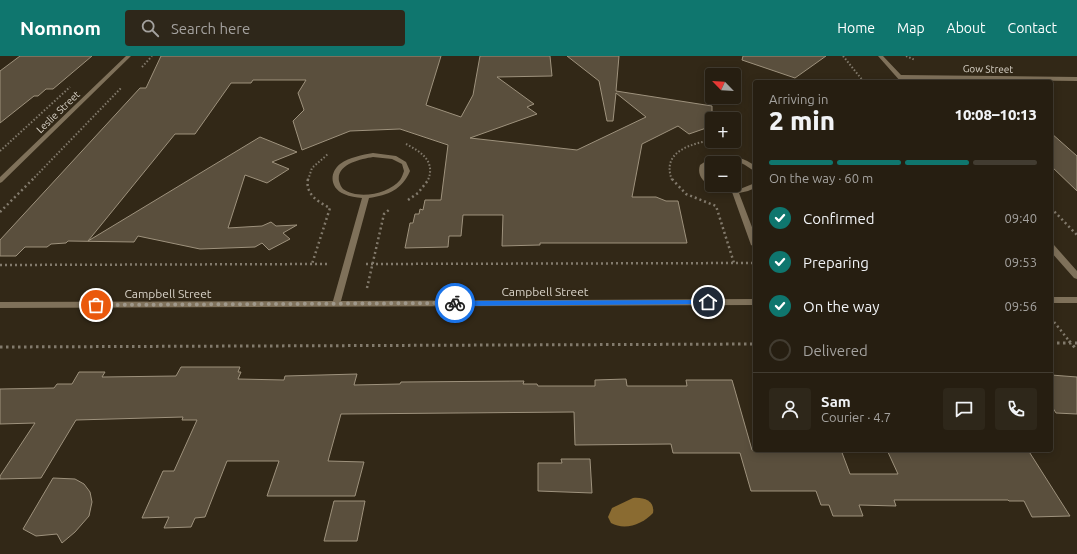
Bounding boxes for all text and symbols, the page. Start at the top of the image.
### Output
search box [125,10,405,46]
text: Nomnom [20,17,101,39]
icon: search [139,17,161,39]
text: Search here [171,20,250,37]
text: Home [837,20,875,36]
text: Map [897,20,925,36]
text: About [947,20,986,36]
text: Contact [1008,20,1057,36]
street label: Gow Street [963,63,1013,75]
north arrow [705,68,741,104]
map controls [705,68,741,192]
street label: Leslie Street [34,89,82,135]
text: Arriving in [769,92,828,106]
text: 2 min [769,106,835,135]
text: 10:08–10:13 [954,106,1037,123]
button: + [705,112,741,148]
button: − [705,156,741,192]
text: On the way · 60 m [769,171,873,185]
icon: check [769,207,791,229]
text: Confirmed [803,210,875,227]
text: 09:40 [1004,211,1037,225]
icon: check [769,251,791,273]
text: Preparing [803,254,869,271]
text: 09:53 [1004,255,1037,269]
courier [435,283,475,323]
street label: Campbell Street [501,285,589,298]
pin [691,285,725,319]
street label: Campbell Street [124,287,212,300]
pin [79,288,113,322]
icon: home [697,291,719,313]
icon: bike [444,292,466,314]
icon: bag [85,294,107,316]
icon: check [769,295,791,317]
text: On the way [803,298,879,315]
text: 09:56 [1004,299,1037,313]
text: Delivered [803,342,868,359]
button: person [769,388,811,430]
button: chat [943,388,985,430]
button: phone [995,388,1037,430]
text: Sam [821,393,851,410]
text: Courier · 4.7 [821,410,891,424]

